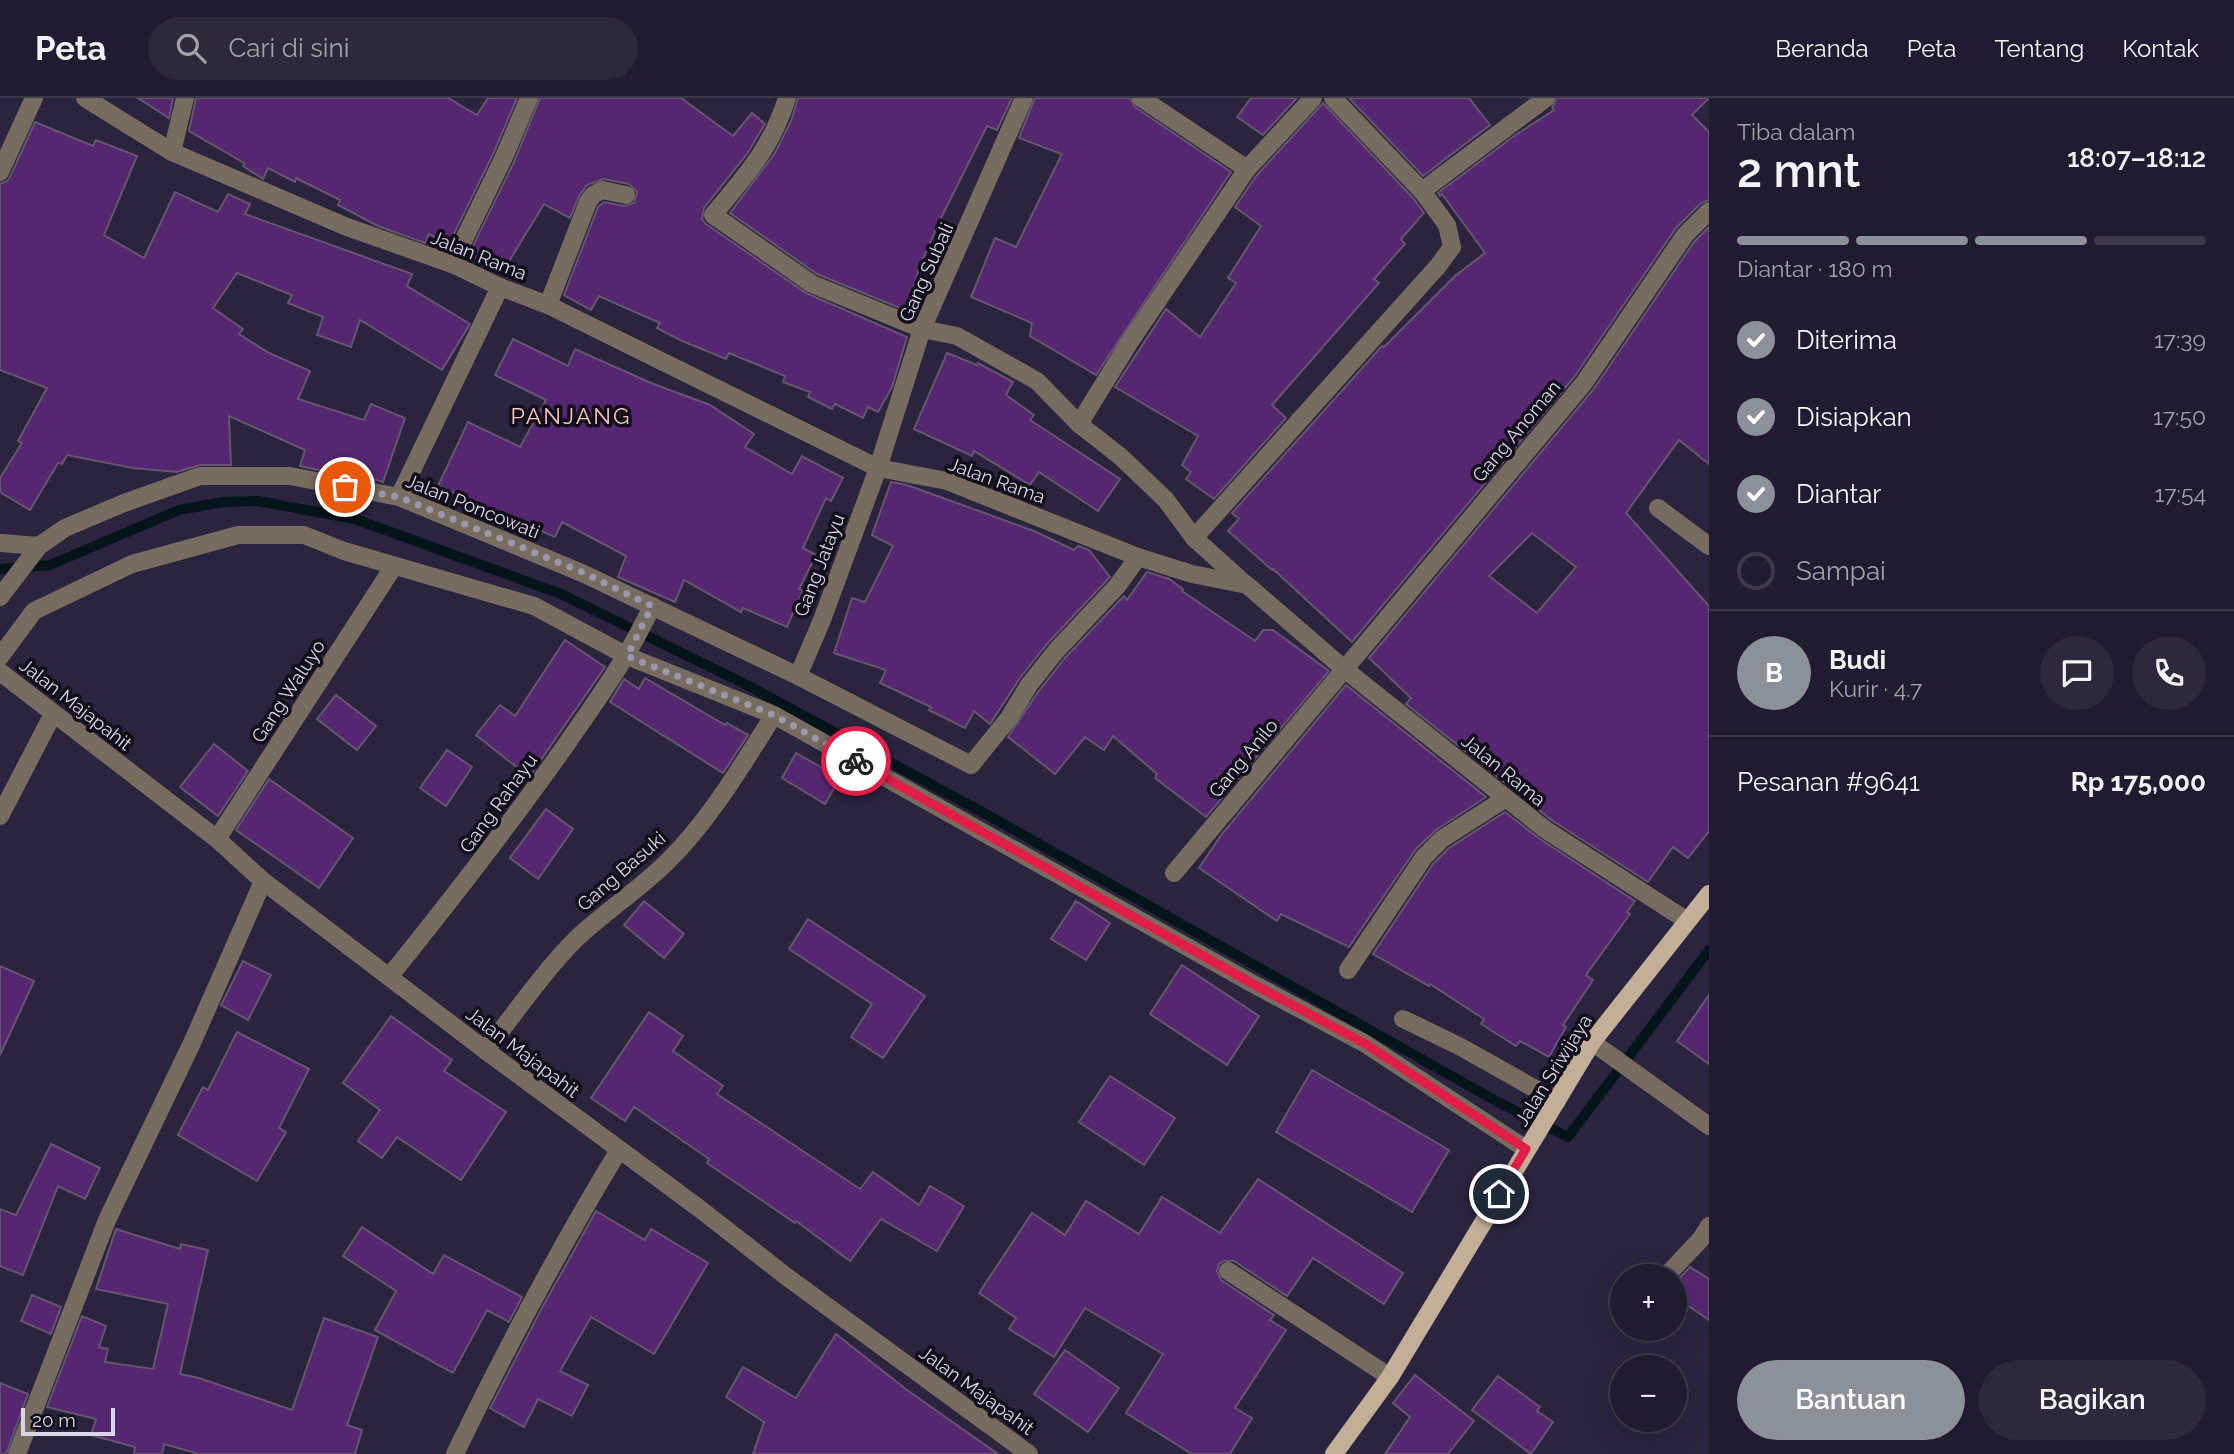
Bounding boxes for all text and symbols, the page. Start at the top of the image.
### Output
search box [148,17,638,80]
text: Peta [35,29,106,68]
icon: search [172,29,210,67]
text: Cari di sini [228,33,349,63]
text: Beranda [1775,34,1869,63]
text: Peta [1907,34,1956,63]
text: Tentang [1994,34,2084,63]
text: Kontak [2122,34,2199,63]
text: Tiba dalam [1737,118,1855,145]
text: 18:07–18:12 [2067,143,2206,173]
text: 2 mnt [1737,144,1860,198]
street label: Gang Subali [894,219,958,325]
street label: Jalan Rama [428,226,530,284]
text: Diantar · 180 m [1737,255,1893,282]
icon: check [1737,321,1775,359]
text: Diterima [1796,325,1897,355]
text: 17:39 [2154,326,2206,353]
street label: Gang Anoman [1467,376,1565,486]
icon: check [1737,398,1775,436]
district label: PANJANG [511,402,631,429]
text: Disiapkan [1796,402,1912,432]
text: 17:50 [2153,403,2206,430]
street label: Jalan Rama [946,452,1048,508]
pin [315,457,375,517]
icon: bag [326,468,364,506]
street label: Jalan Poncowati [403,469,543,543]
icon: check [1737,475,1775,513]
text: Diantar [1796,479,1881,509]
text: 17:54 [2155,480,2206,507]
street label: Gang Jatayu [789,510,849,620]
text: Sampai [1796,556,1886,586]
street label: Gang Waluyo [247,636,329,746]
button: chat [2040,636,2114,710]
button: phone [2132,636,2206,710]
text: Budi [1829,645,1886,675]
street label: Jalan Majapahit [16,653,137,755]
text: B [1765,658,1783,688]
text: Kurir · 4.7 [1829,675,1922,702]
street label: Gang Anilo [1204,714,1282,802]
courier [821,726,891,796]
street label: Jalan Rama [1458,730,1550,810]
icon: bike [837,742,875,780]
street label: Gang Rahayu [455,749,541,857]
text: Pesanan #9641 [1737,767,1920,797]
text: Rp 175,000 [2071,767,2206,797]
street label: Gang Basuki [573,827,669,915]
street label: Jalan Majapahit [462,1002,584,1102]
street label: Jalan Sriwijaya [1510,1010,1596,1130]
pin [1469,1164,1529,1224]
icon: home [1480,1175,1518,1213]
map controls [1610,1264,1687,1432]
button: + [1610,1264,1687,1341]
street label: Jalan Majapahit [916,1341,1039,1439]
button: − [1610,1355,1687,1432]
button: Bantuan [1737,1360,1965,1440]
button: Bagikan [1979,1360,2206,1440]
scale bar [21,1405,116,1437]
text: 20 m [32,1409,76,1431]

